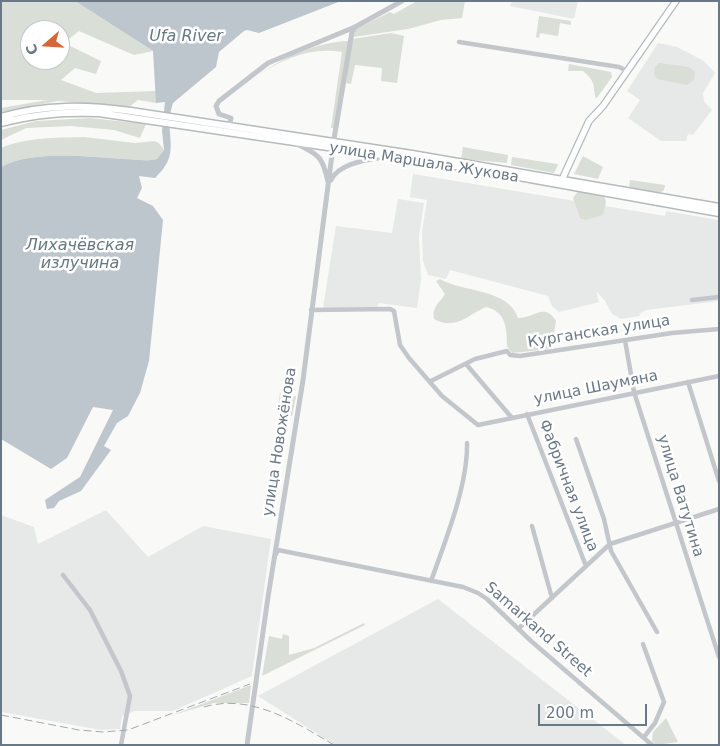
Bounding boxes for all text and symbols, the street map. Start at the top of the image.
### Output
north arrow [20,20,70,70]
water label: Ufa River [149,27,223,47]
text: С [23,42,41,57]
street label: улица Маршала Жукова [328,139,520,187]
water label: Лихачёвская излучина [26,236,134,274]
street label: Курганская улица [527,312,671,352]
street label: улица Новожёнова [259,366,301,518]
street label: улица Шаумяна [533,367,659,409]
street label: Фабричная улица [535,417,601,555]
street label: улица Ватутина [653,433,707,559]
street label: Samarkand Street [481,579,595,681]
scale bar [540,694,649,726]
text: 200 m [546,704,594,722]

